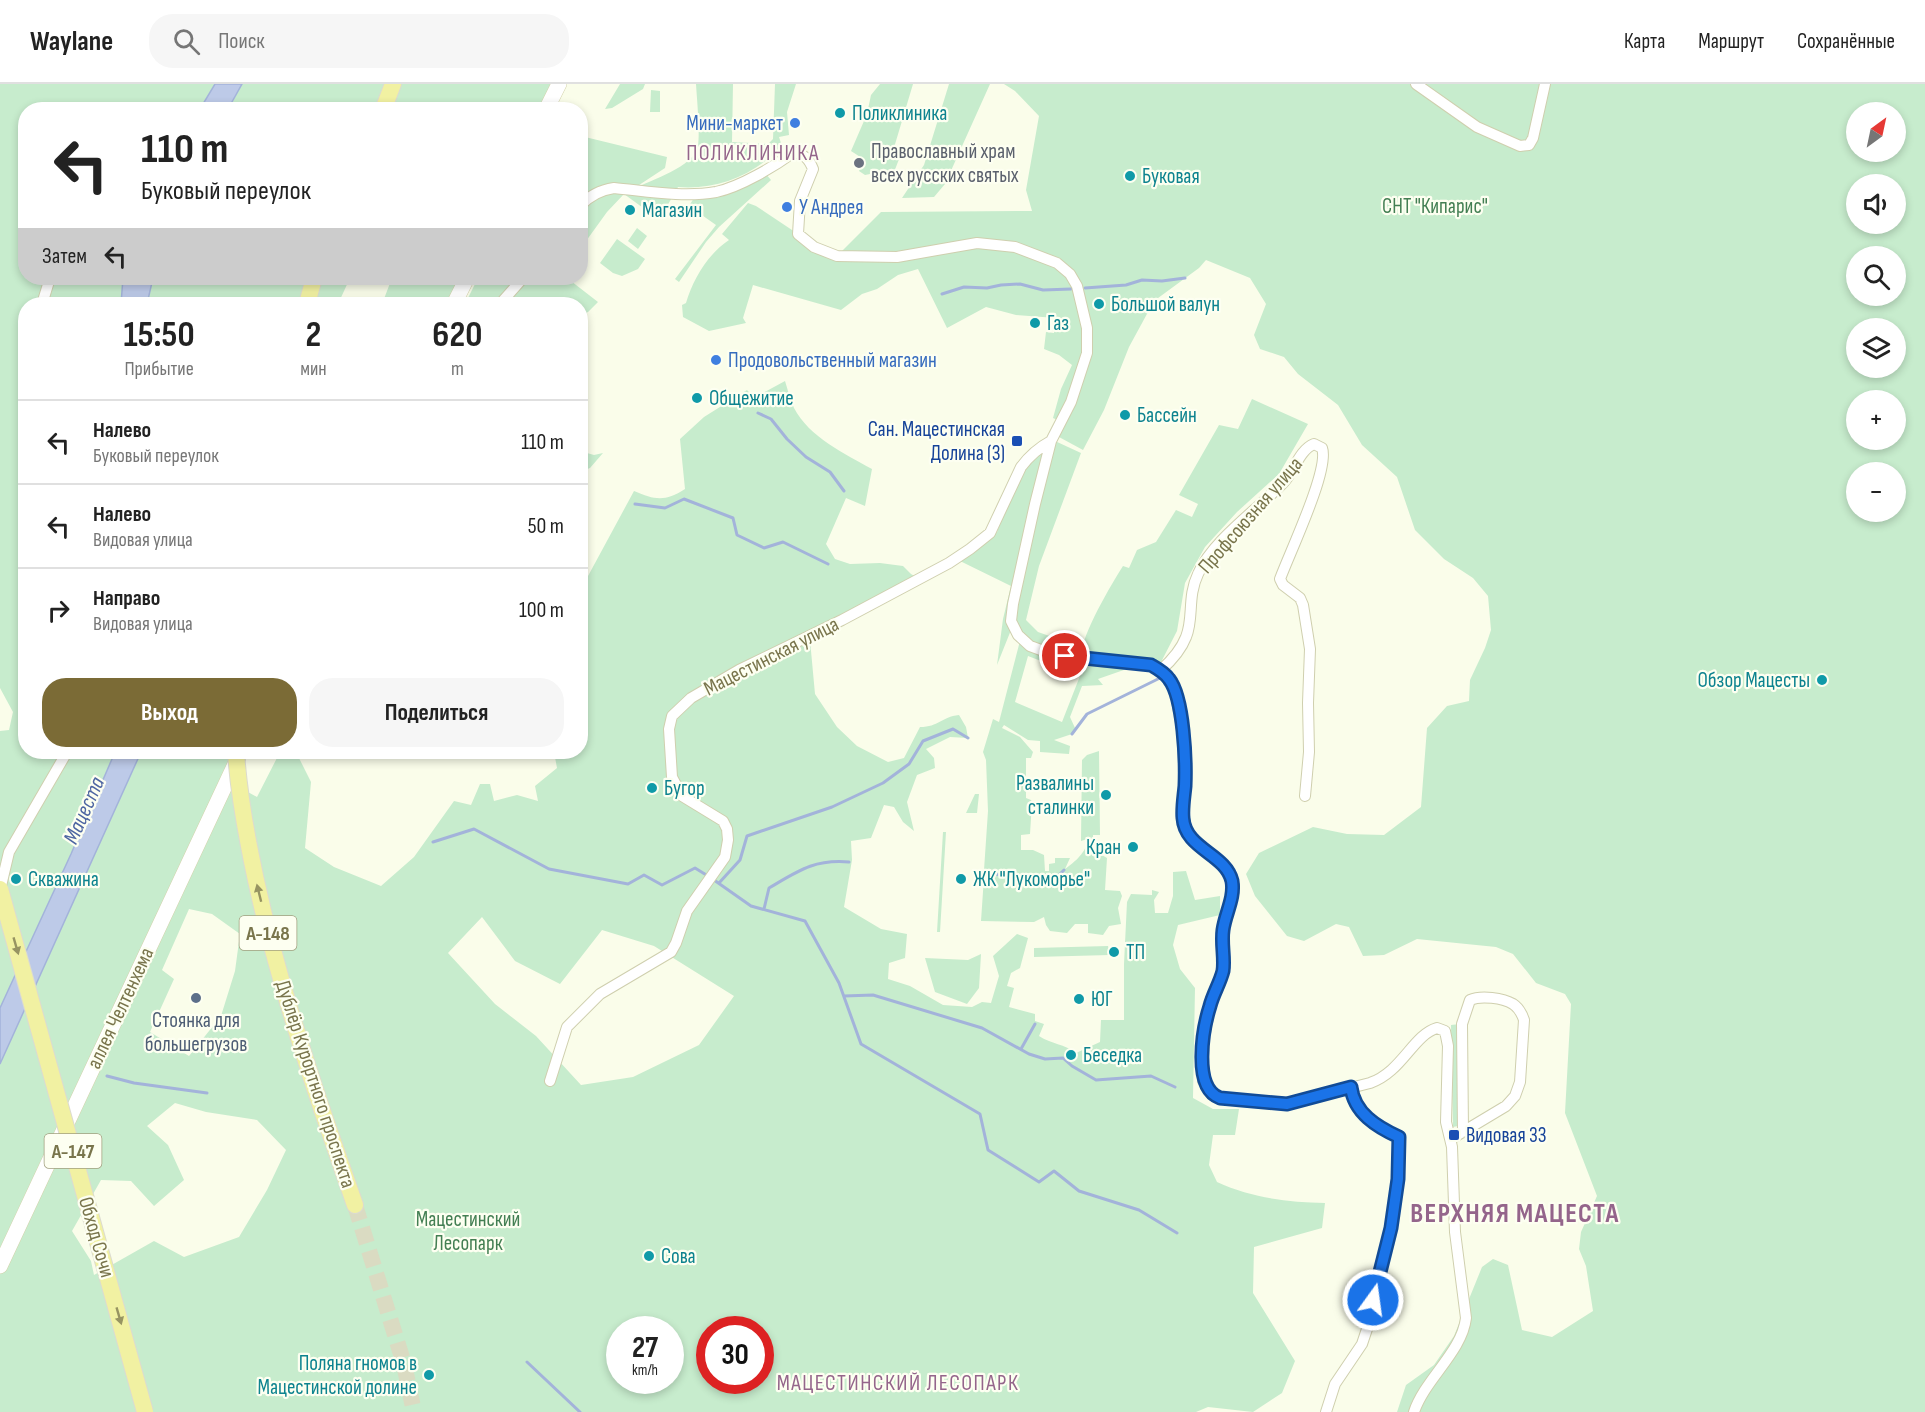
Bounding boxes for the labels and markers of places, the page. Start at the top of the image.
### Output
place label: Поликлиника [852,101,947,126]
marker: Поликлиника [833,106,847,120]
place label: Мини-маркет [686,111,783,136]
marker: Мини-маркет [788,116,802,130]
place label: Православный храм всех русских святых [871,139,1019,188]
marker: Православный храм всех русских святых [852,156,866,170]
place label: Буковая [1142,164,1200,189]
marker: Буковая [1123,169,1137,183]
place label: У Андрея [799,195,864,220]
place label: Магазин [642,198,702,223]
marker: У Андрея [780,200,794,214]
marker: Магазин [623,203,637,217]
place label: Большой валун [1111,292,1220,317]
marker: Большой валун [1092,297,1106,311]
place label: Газ [1047,311,1069,336]
marker: Газ [1028,316,1042,330]
place label: Продовольственный магазин [728,348,937,373]
marker: Продовольственный магазин [709,353,723,367]
place label: Общежитие [709,386,794,411]
marker: Общежитие [690,391,704,405]
place label: Бассейн [1137,403,1197,428]
marker: Бассейн [1118,408,1132,422]
place label: Сан. Мацестинская Долина (3) [868,417,1005,466]
marker: Сан. Мацестинская Долина (3) [1010,434,1024,448]
pin [1039,630,1090,681]
place label: Обзор Мацесты [1697,668,1810,693]
marker: Обзор Мацесты [1815,673,1829,687]
place label: Развалины сталинки [1016,771,1094,820]
place label: Бугор [664,776,705,801]
marker: Бугор [645,781,659,795]
marker: Развалины сталинки [1099,788,1113,802]
place label: Кран [1086,835,1121,860]
marker: Кран [1126,840,1140,854]
place label: Скважина [28,867,99,892]
place label: ЖК "Лукоморье" [973,867,1090,892]
marker: Скважина [9,872,23,886]
marker: ЖК "Лукоморье" [954,872,968,886]
place label: ТП [1126,940,1145,965]
marker: ТП [1107,945,1121,959]
place label: ЮГ [1091,987,1113,1012]
marker: Стоянка для большегрузов [189,991,203,1005]
marker: ЮГ [1072,992,1086,1006]
place label: Стоянка для большегрузов [145,1008,247,1057]
place label: Беседка [1083,1043,1142,1068]
marker: Беседка [1064,1048,1078,1062]
place label: Видовая 33 [1466,1123,1547,1148]
marker: Видовая 33 [1447,1128,1461,1142]
place label: Сова [661,1244,696,1269]
marker: Сова [642,1249,656,1263]
place label: Поляна гномов в Мацестинской долине [258,1351,417,1400]
marker: Поляна гномов в Мацестинской долине [422,1368,436,1382]

